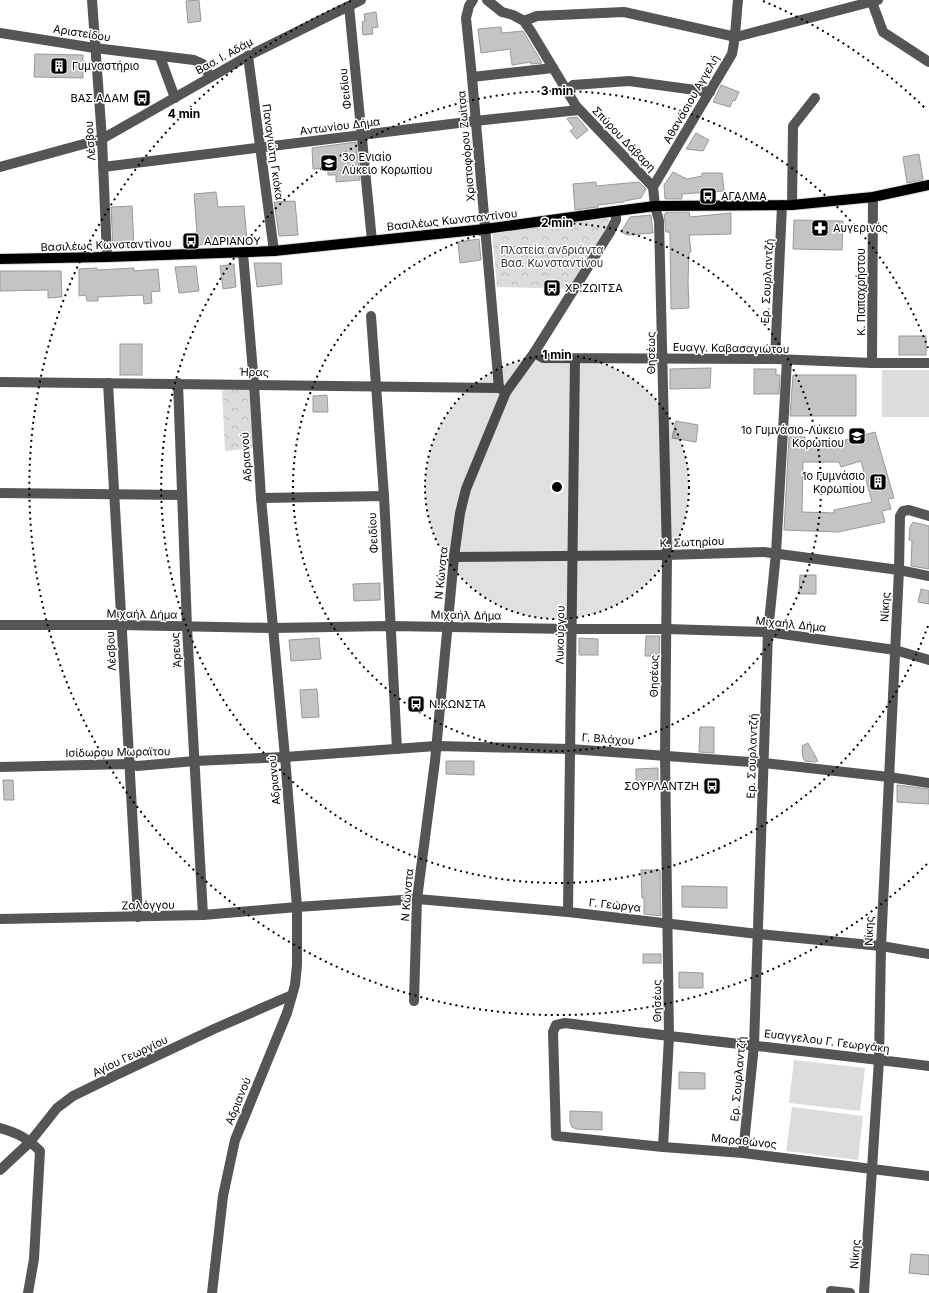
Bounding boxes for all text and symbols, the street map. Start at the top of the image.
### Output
street label: Αριστείδου [52,22,112,44]
street label: Βασ. Ι. Αδάμ [193,34,256,77]
street label: Αθανάσιου Αγγελή [660,52,722,146]
building icon: Γυμναστήριο [49,56,69,76]
place label: Γυμναστήριο [72,59,140,73]
street label: Φειδίου [336,68,354,110]
text: 3 min [541,83,573,98]
bus stop icon: ΒΑΣ.ΑΔΑΜ [132,88,152,108]
street label: Χριστοφόρου Ζωίτσα [454,90,478,202]
place label: ΒΑΣ.ΑΔΑΜ [71,91,129,105]
street label: Παναγιώτη Γκιόκα [259,103,287,201]
street label: Σπύρου Δάβαρη [589,103,659,175]
text: 4 min [168,106,200,121]
street label: Αντωνίου Δήμα [299,114,381,138]
street label: Λέσβου [82,121,98,161]
place label: 3ο Ενιαίο Λύκειο Κορωπίου [342,150,432,177]
school or university icon: 3ο Ενιαίο Λύκειο Κορωπίου [319,153,339,173]
bus stop icon: ΑΓΑΛΜΑ [698,186,718,206]
place label: ΑΓΑΛΜΑ [721,189,767,203]
street label: Βασιλέως Κωνσταντίνου [386,206,518,234]
text: 2 min [541,215,573,230]
pharmacy icon: Αυγερινός [810,218,830,238]
place label: Αυγερινός [833,221,888,235]
bus stop icon: ΑΔΡΙΑΝΟΥ [181,231,201,251]
place label: ΑΔΡΙΑΝΟΥ [204,234,261,248]
street label: Βασιλέως Κωνσταντίνου [40,236,172,254]
street label: Ερ. Σουρλαντζή [758,238,776,324]
park label: Πλατεία ανδριάντα Βασ. Κωνσταντίνου [500,243,604,270]
street label: Κ. Παπαχρήστου [854,248,868,336]
bus stop icon: ΧΡ.ΖΩΙΤΣΑ [542,278,562,298]
place label: ΧΡ.ΖΩΙΤΣΑ [565,281,623,295]
street label: Θησέως [644,331,658,375]
street label: Ευαγγ. Καβασαγιώτου [673,340,789,356]
text: 1 min [542,347,572,362]
street label: Ήρας [239,365,269,379]
place label: 1ο Γυμνάσιο-Λύκειο Κορωπίου [741,423,844,450]
school or university icon: 1ο Γυμνάσιο-Λύκειο Κορωπίου [847,426,867,446]
street label: Αδριανού [237,432,255,482]
place label: 1ο Γυμνάσιο Κορωπίου [802,469,865,496]
building icon: 1ο Γυμνάσιο Κορωπίου [868,472,888,492]
centre of rings [550,480,564,494]
street label: Φειδίου [365,512,381,554]
street label: Κ. Σωτηρίου [659,534,725,550]
street label: Ν Κώνστα [431,546,451,600]
street label: Νίκης [877,592,893,622]
street label: Λυκούργου [552,605,568,665]
street label: Μιχαήλ Δήμα [106,606,178,622]
street label: Μιχαήλ Δήμα [430,607,502,623]
street label: Μιχαήλ Δήμα [755,613,827,635]
street label: Λέσβου [103,631,119,671]
street label: Άρεως [168,632,184,668]
street label: Θησέως [647,654,661,698]
bus stop icon: Ν.ΚΩΝΣΤΑ [406,694,426,714]
place label: Ν.ΚΩΝΣΤΑ [429,697,486,711]
street label: Ερ. Σουρλαντζή [744,713,760,799]
street label: Γ. Βλάχου [581,730,635,748]
street label: Ισίδωρου Μωραϊτου [65,744,171,760]
street label: Αδριανού [265,754,283,806]
bus stop icon: ΣΟΥΡΛΑΝΤΖΗ [702,776,722,796]
place label: ΣΟΥΡΛΑΝΤΖΗ [624,779,699,793]
street label: Ν Κώνστα [398,868,416,922]
street label: Γ. Γεώργα [588,895,642,915]
street label: Ζαλόγγου [121,898,175,912]
street label: Νίκης [861,916,877,946]
street label: Θησέως [650,979,664,1023]
street label: Ευαγγελου Γ. Γεωργάκη [763,1026,891,1056]
street label: Αγίου Γεωργίου [90,1032,170,1080]
street label: Ερ. Σουρλαντζή [727,1036,749,1122]
street label: Αδριανού [222,1075,254,1127]
street label: Μαραθώνος [710,1131,778,1151]
street label: Νίκης [847,1239,863,1269]

